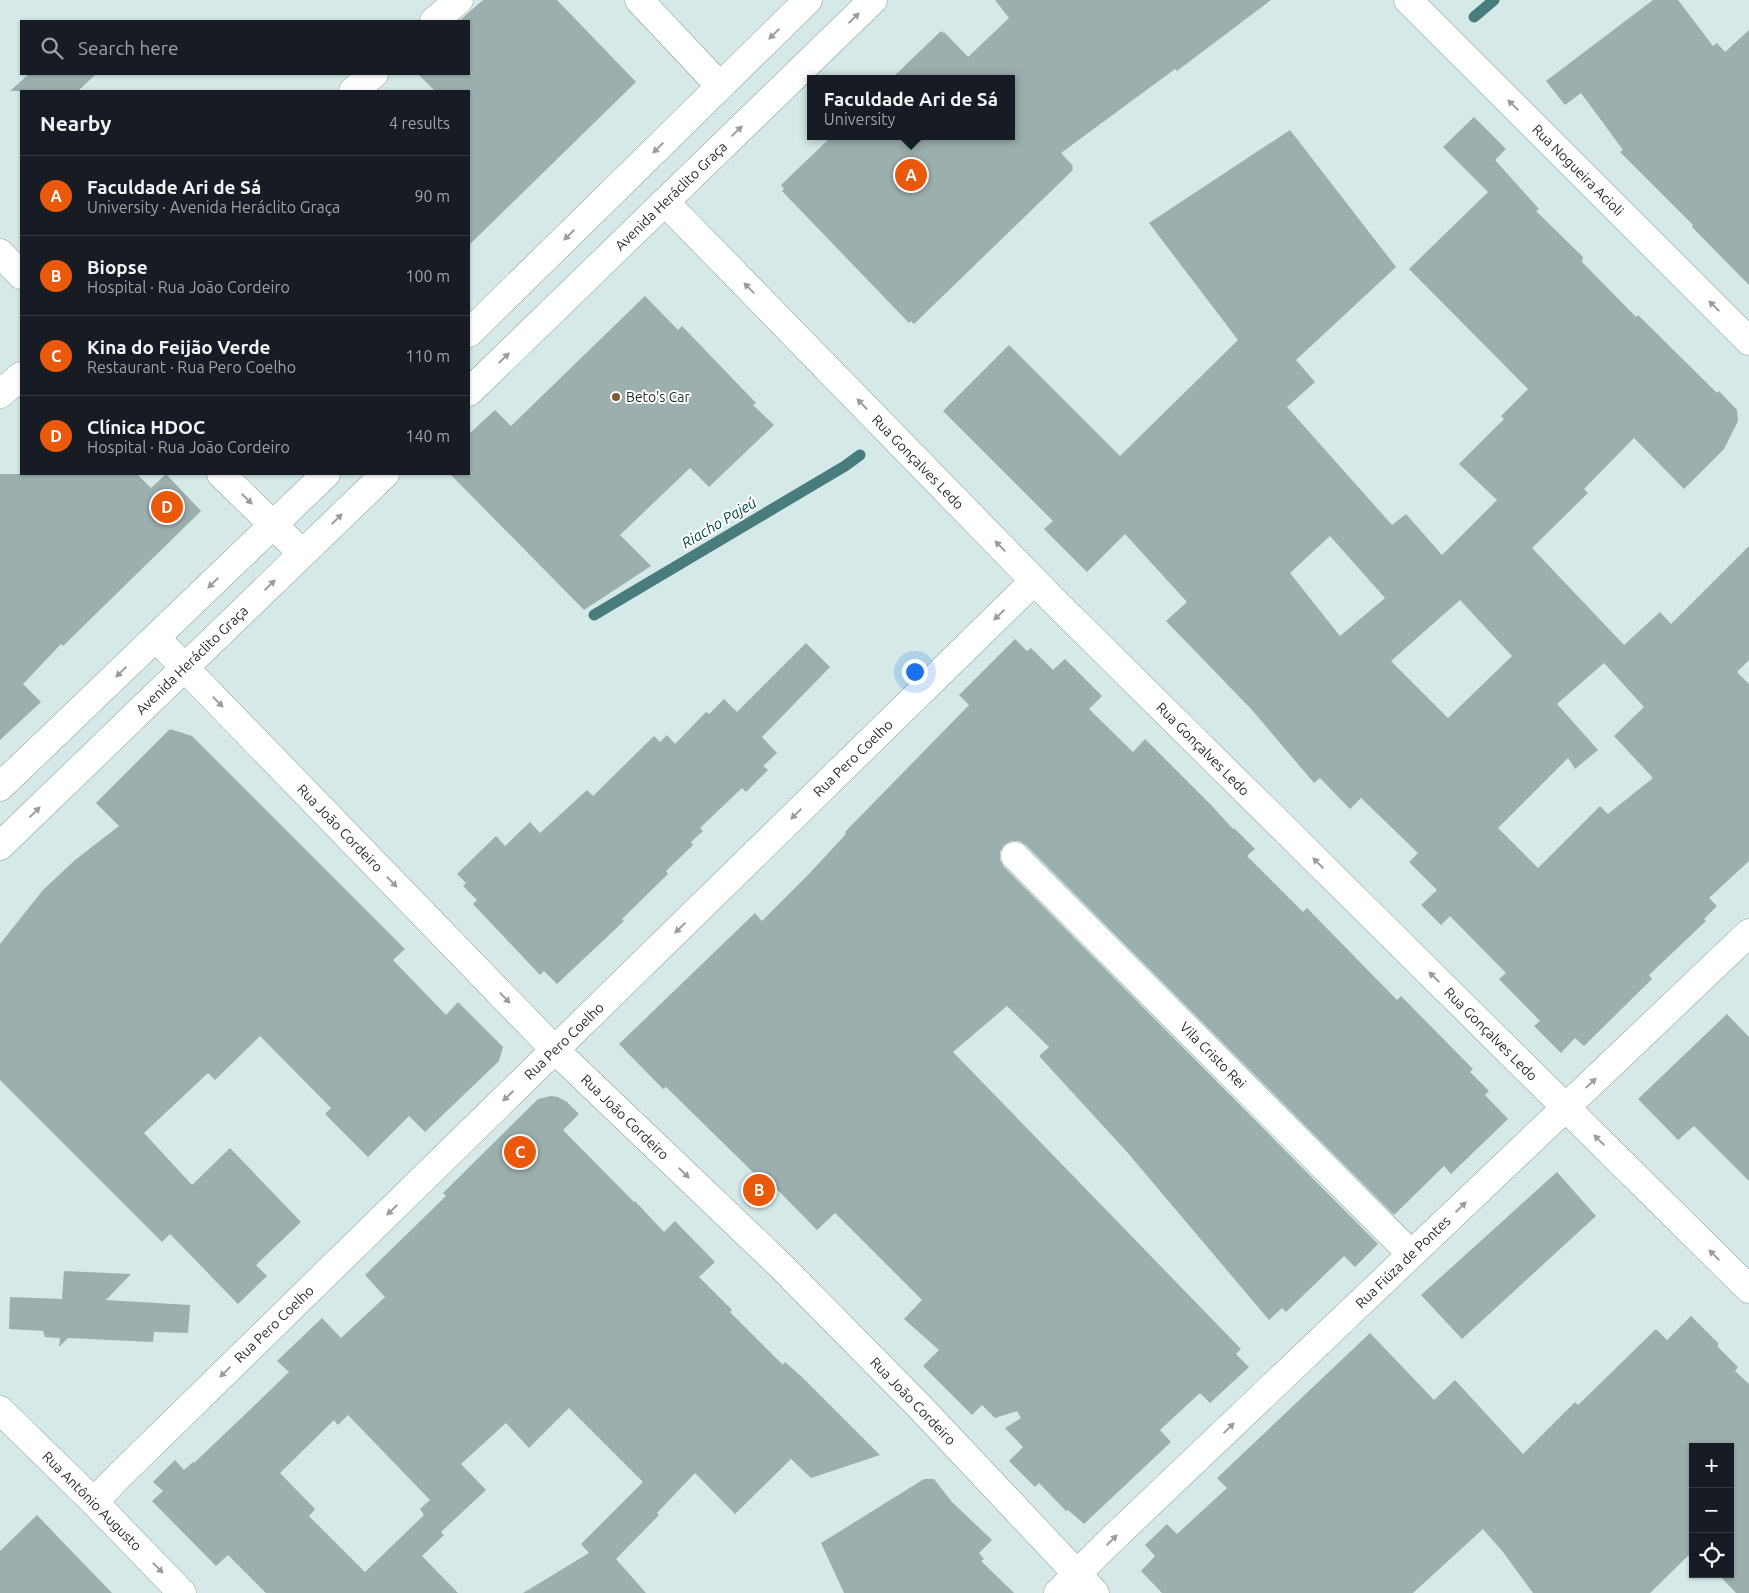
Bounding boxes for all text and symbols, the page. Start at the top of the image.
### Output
one-way arrow [848,12,860,24]
search box [20,20,470,75]
one-way arrow [768,28,780,40]
icon: search [38,34,66,62]
text: Search here [78,37,178,59]
popup [807,75,1015,140]
text: Faculdade Ari de Sá [824,88,998,110]
one-way arrow [1507,99,1519,111]
text: University [824,110,895,128]
text: Nearby [40,111,111,135]
text: 4 results [389,114,450,132]
street label: Rua Nogueira Acioli [1529,121,1627,219]
one-way arrow [731,125,743,137]
street label: Avenida Heráclito Graça [612,138,730,254]
one-way arrow [652,142,664,154]
pin: A [895,156,927,194]
text: Faculdade Ari de Sá [87,176,261,198]
text: A [50,187,62,205]
text: 90 m [414,187,450,205]
text: University · Avenida Heráclito Graça [87,198,340,216]
one-way arrow [563,229,575,241]
text: Biopse [87,256,148,278]
text: B [51,267,61,285]
text: 100 m [405,267,450,285]
text: Hospital · Rua João Cordeiro [87,278,290,296]
one-way arrow [743,282,755,294]
one-way arrow [1709,300,1721,312]
text: Kina do Feijão Verde [87,336,270,358]
text: C [51,347,61,365]
text: 110 m [405,347,450,365]
one-way arrow [497,352,509,364]
text: Restaurant · Rua Pero Coelho [87,358,296,376]
place label: Beto's Car [626,389,690,405]
marker: Beto's Car [610,391,622,403]
one-way arrow [856,399,868,411]
street label: Rua Gonçalves Ledo [869,412,967,512]
text: Clínica HDOC [87,416,205,438]
text: D [50,427,62,445]
text: 140 m [405,427,450,445]
text: Hospital · Rua João Cordeiro [87,438,290,456]
pin: D [151,488,183,526]
one-way arrow [241,493,253,505]
water label: Riacho Pajeú [678,494,759,552]
one-way arrow [331,514,343,526]
one-way arrow [994,540,1006,552]
one-way arrow [208,577,220,589]
one-way arrow [263,579,275,591]
street label: Avenida Heráclito Graça [133,602,251,718]
one-way arrow [993,609,1005,621]
your location [902,659,928,685]
one-way arrow [115,666,127,678]
one-way arrow [212,696,224,708]
street label: Rua Gonçalves Ledo [1153,699,1253,799]
street label: Rua Pero Coelho [810,716,896,800]
street label: Rua João Cordeiro [294,781,386,875]
one-way arrow [29,806,41,818]
one-way arrow [790,808,802,820]
one-way arrow [1312,857,1324,869]
one-way arrow [386,875,398,887]
one-way arrow [674,922,686,934]
one-way arrow [1428,971,1440,983]
street label: Rua Gonçalves Ledo [1441,984,1541,1084]
one-way arrow [499,992,511,1004]
street label: Rua Pero Coelho [521,999,607,1083]
street label: Vila Cristo Rei [1177,1019,1249,1091]
street label: Rua João Cordeiro [578,1071,672,1163]
one-way arrow [1585,1077,1597,1089]
one-way arrow [502,1090,514,1102]
pin: C [504,1133,536,1171]
one-way arrow [1594,1134,1606,1146]
one-way arrow [678,1167,690,1179]
pin: B [743,1171,775,1209]
one-way arrow [1454,1201,1466,1213]
one-way arrow [386,1203,398,1215]
street label: Rua Fiúza de Pontes [1352,1213,1454,1311]
one-way arrow [1709,1249,1721,1261]
street label: Rua Pero Coelho [231,1282,317,1366]
street label: Rua João Cordeiro [867,1354,959,1448]
one-way arrow [220,1366,232,1378]
one-way arrow [1223,1422,1235,1434]
map controls [1689,1443,1734,1578]
button: + [1689,1443,1734,1488]
street label: Rua Antônio Augusto [39,1448,145,1554]
button: − [1689,1488,1734,1533]
button: locate [1689,1533,1734,1578]
one-way arrow [1105,1534,1117,1546]
one-way arrow [152,1562,164,1574]

